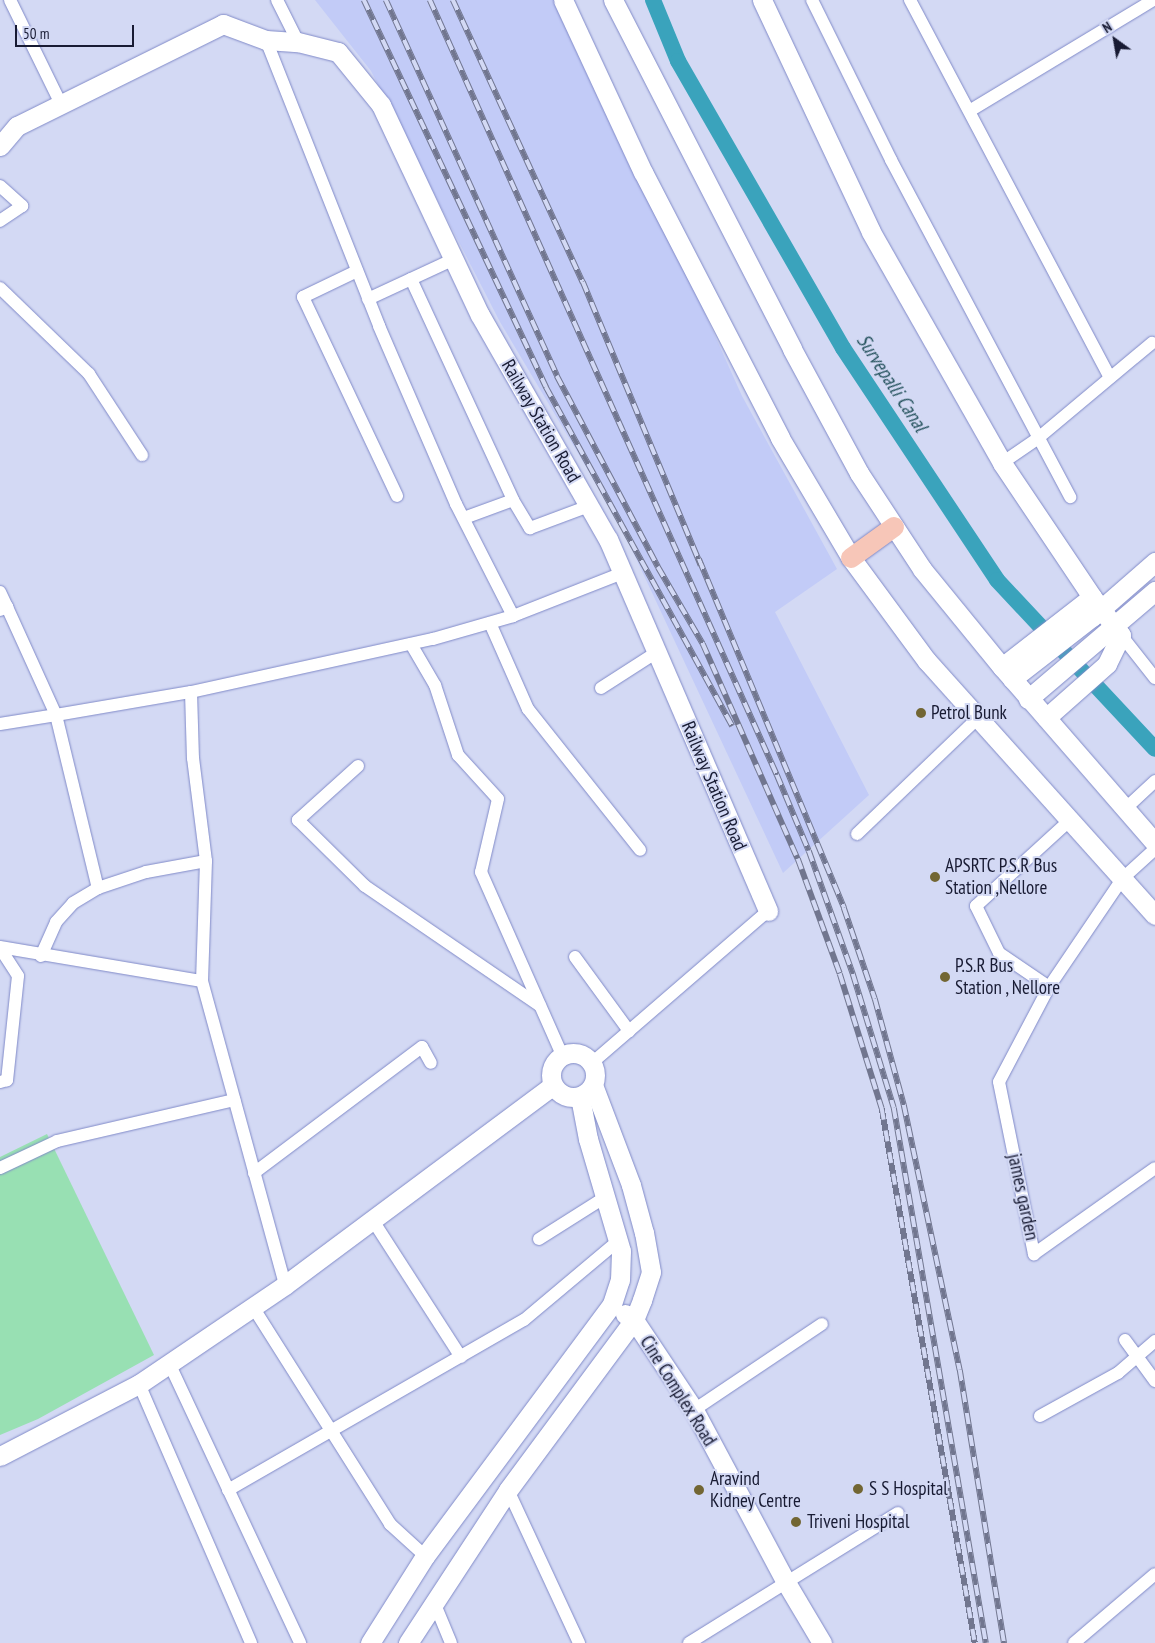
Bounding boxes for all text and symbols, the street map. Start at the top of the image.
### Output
scale bar [18,15,136,47]
north arrow [1090,15,1140,65]
text: N [1099,18,1115,37]
text: 50 m [23,24,49,43]
water label: Survepalli Canal [852,330,932,436]
street label: Railway Station Road [496,355,586,487]
place label: Petrol Bunk [931,702,1007,724]
marker: Petrol Bunk [915,707,927,719]
street label: Railway Station Road [676,718,752,854]
place label: APSRTC P.S.R Bus Station ,Nellore [945,855,1058,899]
marker: APSRTC P.S.R Bus Station ,Nellore [929,871,941,883]
place label: P.S.R Bus Station , Nellore [955,955,1062,999]
marker: P.S.R Bus Station , Nellore [939,971,951,983]
street label: james garden [1003,1152,1043,1242]
street label: Cine Complex Road [635,1331,721,1451]
place label: Aravind Kidney Centre [710,1468,801,1512]
place label: S S Hospital [869,1478,948,1500]
marker: S S Hospital [851,1482,865,1496]
marker: Aravind Kidney Centre [692,1483,706,1497]
place label: Triveni Hospital [807,1511,909,1533]
marker: Triveni Hospital [789,1515,803,1529]

